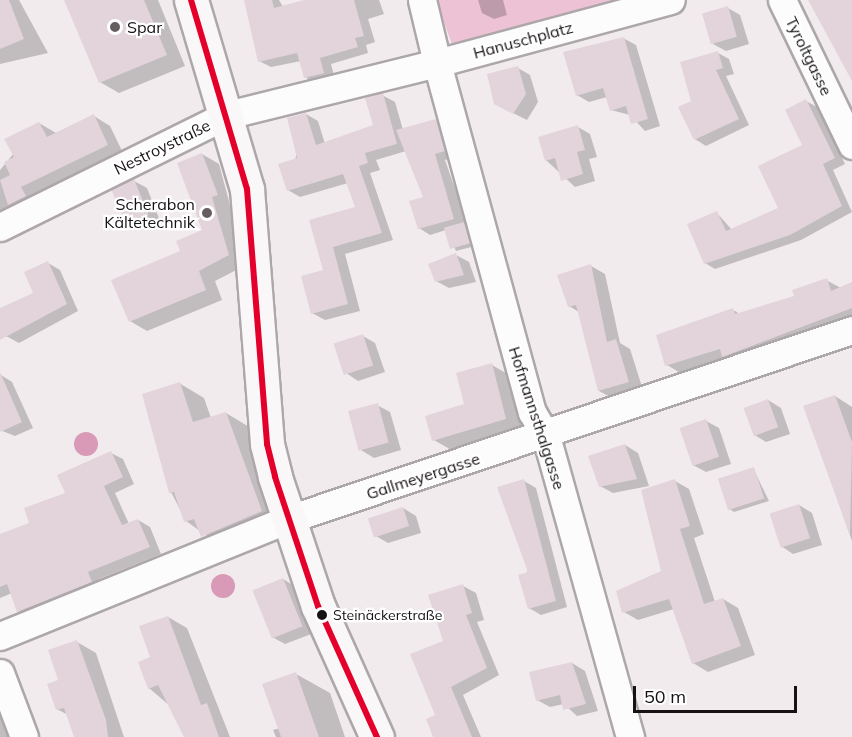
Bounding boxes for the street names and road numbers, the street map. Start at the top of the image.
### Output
street label: Tyroltgasse [782,14,836,98]
street label: Hanuschplatz [471,17,575,63]
street label: Nestroystraße [111,115,213,179]
street label: Hofmannsthalgasse [505,344,569,492]
street label: Gallmeyergasse [364,449,482,503]

